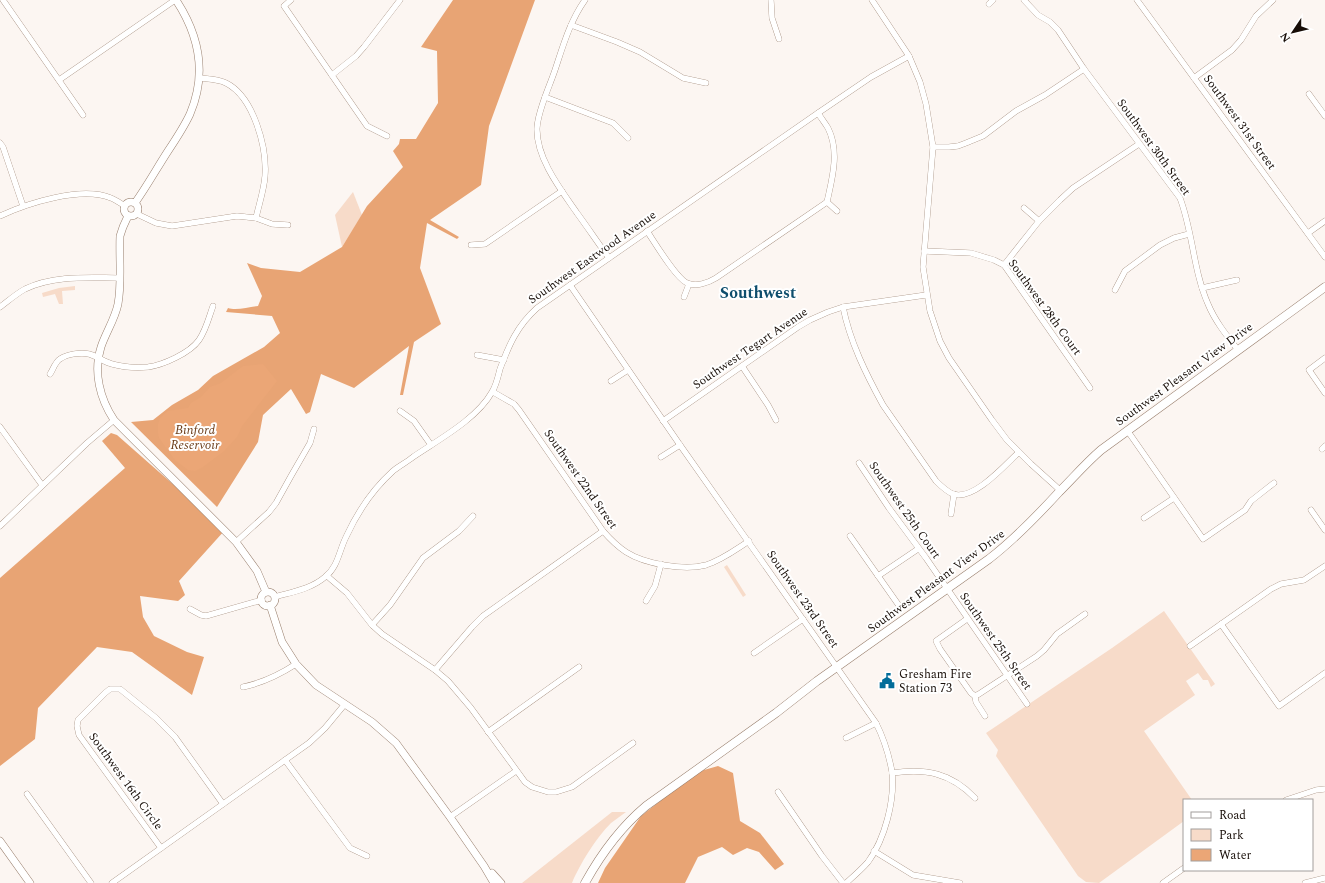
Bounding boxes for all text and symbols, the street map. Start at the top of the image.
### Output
north arrow [1273,12,1313,52]
text: N [1276,29,1295,46]
street label: Southwest 31st Street [1198,71,1281,174]
street label: Southwest 30th Street [1112,95,1195,200]
street label: Southwest Eastwood Avenue [524,206,660,309]
street label: Southwest 28th Court [1003,255,1086,360]
district label: Southwest [720,281,796,305]
street label: Southwest Tegart Avenue [689,303,812,394]
street label: Southwest Pleasant View Drive [1111,318,1257,431]
water label: Binford Reservoir [171,420,220,455]
street label: Southwest 22nd Street [539,425,622,533]
street label: Southwest 25th Court [864,458,945,563]
street label: Southwest Pleasant View Drive [863,525,1009,638]
street label: Southwest 23rd Street [762,546,844,652]
street label: Southwest 25th Street [955,588,1037,694]
place label: Gresham Fire Station 73 [899,665,972,698]
public building icon: Gresham Fire Station 73 [878,672,896,690]
street label: Southwest 16th Circle [84,729,168,834]
legend [1183,799,1313,871]
text: Road [1219,806,1246,825]
text: Park [1219,826,1244,845]
text: Water [1219,846,1251,865]

